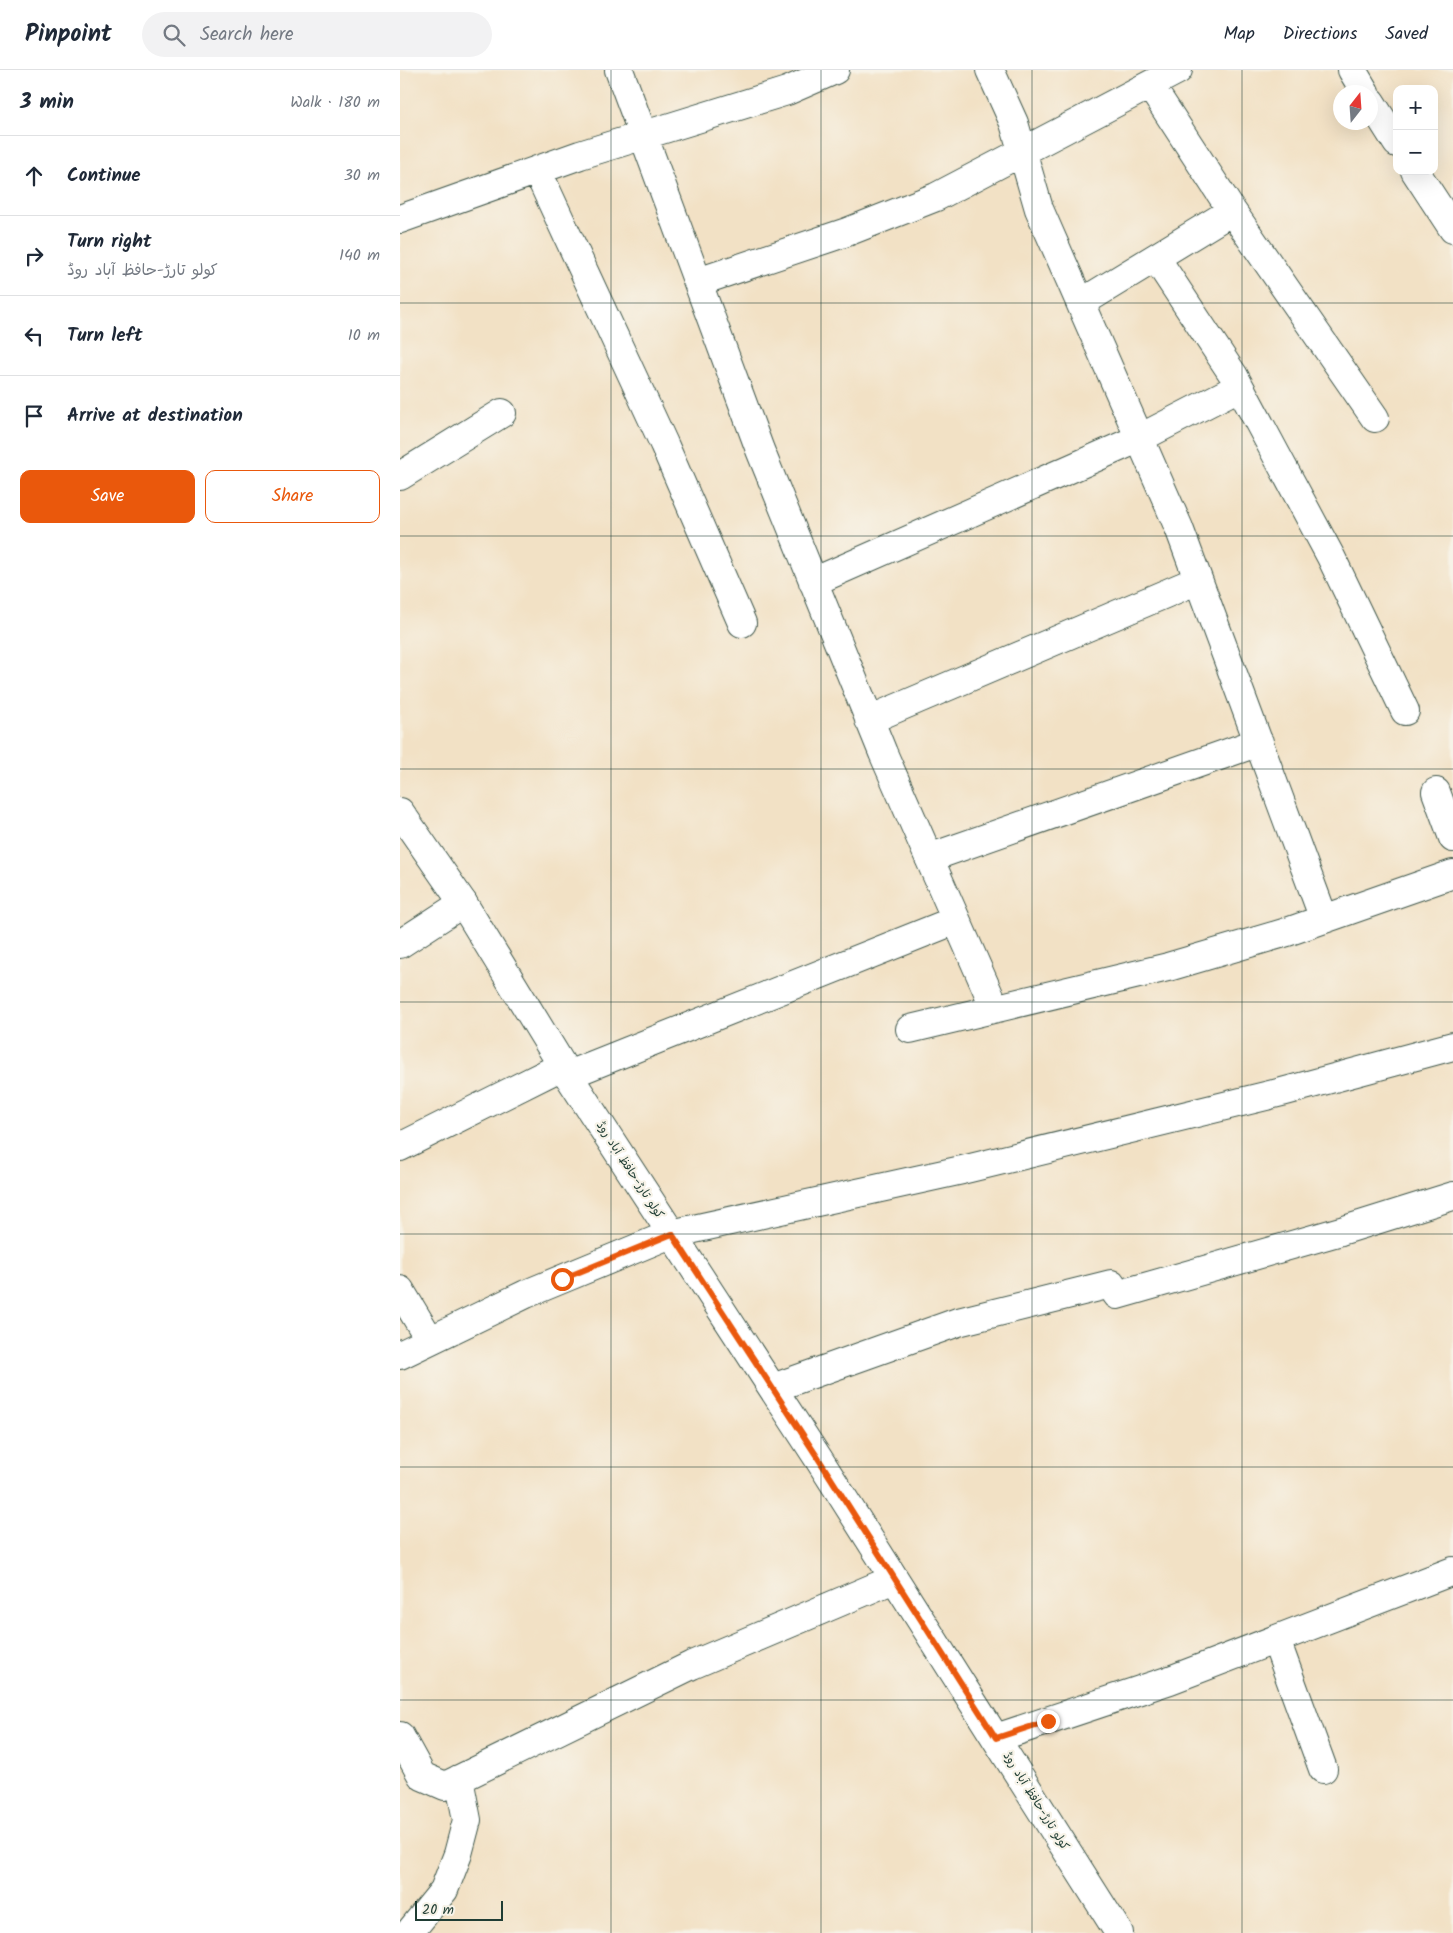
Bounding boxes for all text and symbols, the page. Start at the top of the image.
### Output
search box [142,12,492,57]
text: Pinpoint [25,15,112,54]
text: Search here [200,20,294,50]
text: Map [1223,20,1255,49]
text: Directions [1283,20,1357,49]
text: Saved [1385,20,1428,49]
icon: search [160,21,188,49]
north arrow [1333,85,1378,130]
map controls [1393,85,1438,175]
button: + [1393,85,1438,130]
text: 3 min [20,86,74,119]
text: Walk · 180 m [290,90,380,115]
button: − [1393,130,1438,175]
text: Continue [67,161,140,191]
icon: ahead [20,162,48,190]
text: 30 m [344,163,380,188]
text: Turn right [67,227,152,257]
icon: right [20,242,48,270]
text: 140 m [339,243,380,268]
text: کولو تارڑ-حافظ آباد روڈ [67,258,218,283]
text: Turn left [67,321,142,351]
icon: left [20,322,48,350]
text: 10 m [348,323,380,348]
text: Arrive at destination [67,401,243,431]
icon: arrive [20,402,48,430]
button: Save [20,470,195,523]
button: Share [205,470,380,523]
street label: کولو تارڑ-حافظ آباد روڈ [591,1117,669,1223]
route start [551,1268,574,1291]
route end [1037,1710,1060,1733]
street label: کولو تارڑ-حافظ آباد روڈ [998,1748,1074,1854]
scale bar [415,1898,502,1921]
text: 20 m [422,1899,454,1921]

